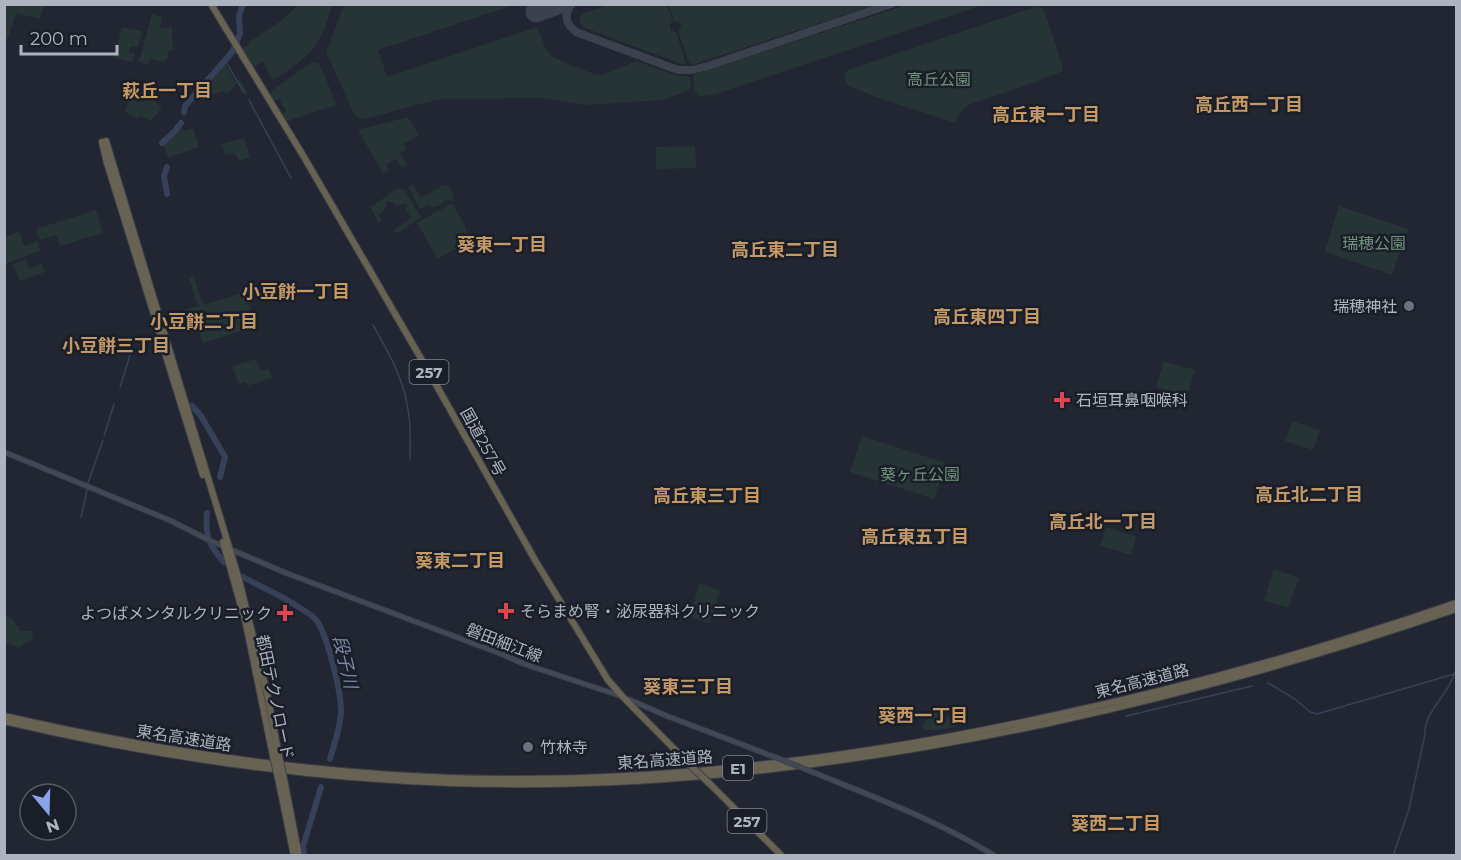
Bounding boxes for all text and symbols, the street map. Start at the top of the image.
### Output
scale bar [21,18,117,56]
text: 200 m [30,28,88,50]
park label: 高丘公園 [907,70,971,89]
district label: 萩丘一丁目 [122,80,212,102]
district label: 高丘西一丁目 [1195,94,1303,116]
district label: 高丘東一丁目 [992,104,1100,126]
district label: 葵東一丁目 [457,234,547,256]
park label: 瑞穂公園 [1342,234,1406,253]
district label: 高丘東二丁目 [731,239,839,261]
district label: 小豆餅一丁目 [242,281,350,303]
place label: 瑞穂神社 [1333,297,1397,316]
marker: 瑞穂神社 [1402,299,1416,313]
district label: 高丘東四丁目 [933,306,1041,328]
district label: 小豆餅二丁目 [150,311,258,333]
district label: 小豆餅三丁目 [62,335,170,357]
road number: 257 [410,360,448,384]
marker: 石垣耳鼻咽喉科 [1053,391,1071,409]
place label: 石垣耳鼻咽喉科 [1076,391,1188,410]
street label: 国道257号 [456,404,510,480]
park label: 葵ヶ丘公園 [880,465,960,484]
district label: 高丘北二丁目 [1255,484,1363,506]
district label: 高丘東三丁目 [653,485,761,507]
district label: 高丘北一丁目 [1049,511,1157,533]
district label: 高丘東五丁目 [861,526,969,548]
district label: 葵東二丁目 [415,550,505,572]
marker: そらまめ腎・泌尿器科クリニック [497,602,515,620]
place label: そらまめ腎・泌尿器科クリニック [520,602,760,621]
place label: よつばメンタルクリニック [80,604,272,623]
marker: よつばメンタルクリニック [276,604,294,622]
street label: 磐田細江線 [463,620,545,666]
street label: 都田テクノロード [253,633,297,761]
water label: 段子川 [328,633,362,693]
street label: 東名高速道路 [1093,660,1191,702]
district label: 葵東三丁目 [643,676,733,698]
district label: 葵西一丁目 [878,705,968,727]
street label: 東名高速道路 [135,721,233,755]
place label: 竹林寺 [540,738,588,757]
marker: 竹林寺 [521,740,535,754]
street label: 東名高速道路 [616,747,714,773]
road number: E1 [723,756,753,780]
north arrow [18,782,78,842]
road number: 257 [728,809,766,833]
district label: 葵西二丁目 [1071,813,1161,835]
text: N [44,815,62,837]

